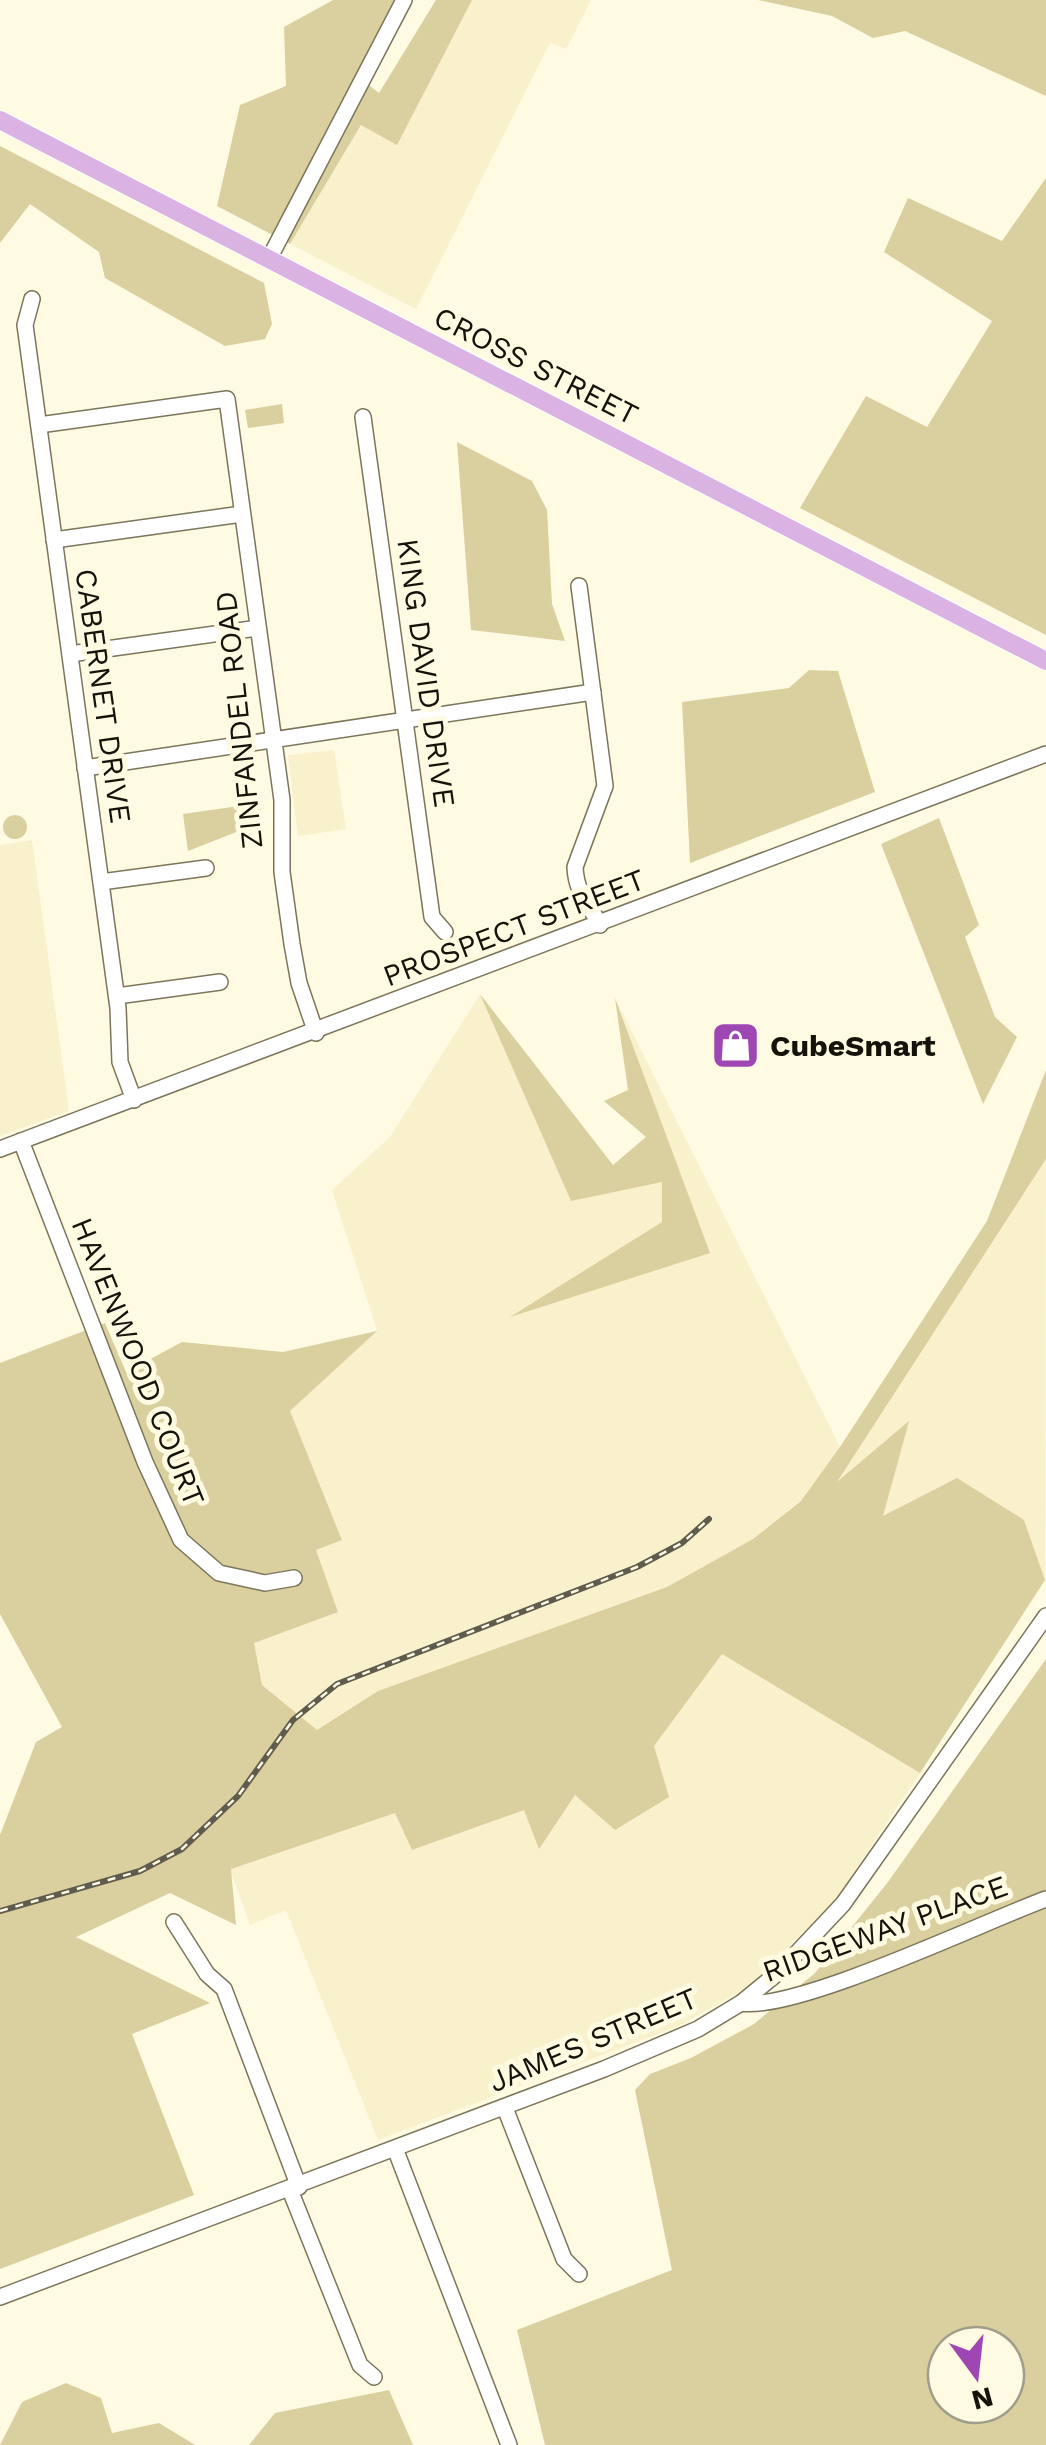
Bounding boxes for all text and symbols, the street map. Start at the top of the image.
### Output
street label: CROSS STREET [428,299,644,432]
street label: KING DAVID DRIVE [390,536,463,809]
street label: CABERNET DRIVE [68,566,139,826]
street label: ZINFANDEL ROAD [208,589,269,851]
street label: PROSPECT STREET [378,861,650,994]
shop icon: CubeSmart [709,1020,761,1072]
place label: CubeSmart [770,1028,936,1063]
street label: HAVENWOOD COURT [65,1213,212,1511]
street label: RIDGEWAY PLACE [758,1868,1012,1989]
street label: JAMES STREET [483,1980,702,2099]
north arrow [926,2325,1026,2425]
text: N [968,2380,997,2417]

